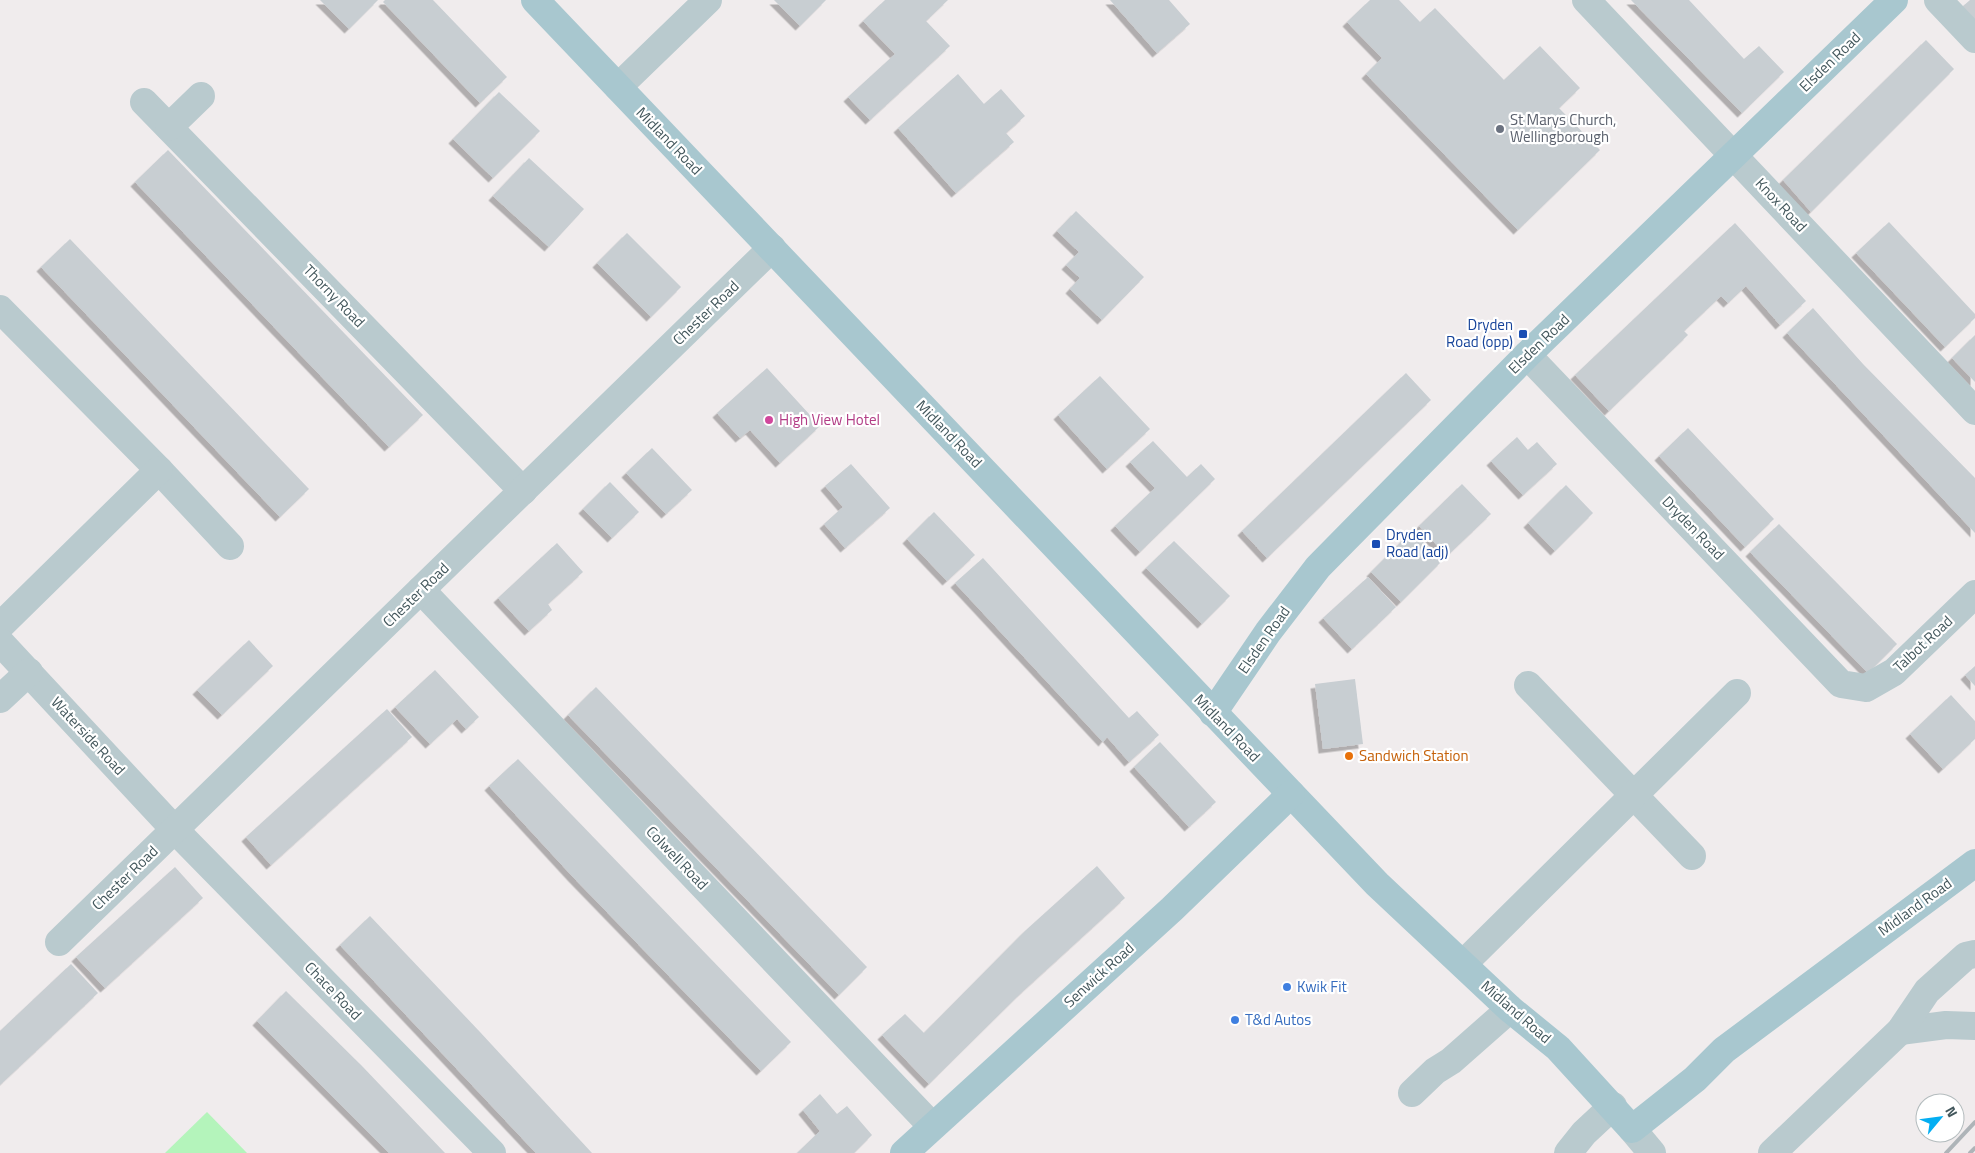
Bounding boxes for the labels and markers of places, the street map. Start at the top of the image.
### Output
place label: St Marys Church, Wellingborough [1510,108,1616,148]
marker: St Marys Church, Wellingborough [1494,123,1506,135]
place label: Dryden Road (opp) [1446,313,1513,353]
marker: Dryden Road (opp) [1517,328,1529,340]
place label: High View Hotel [779,408,880,431]
marker: High View Hotel [763,414,775,426]
place label: Dryden Road (adj) [1386,523,1448,563]
marker: Dryden Road (adj) [1370,538,1382,550]
place label: Sandwich Station [1359,744,1469,767]
marker: Sandwich Station [1343,750,1355,762]
place label: Kwik Fit [1297,975,1348,998]
marker: Kwik Fit [1281,981,1293,993]
place label: T&d Autos [1245,1008,1311,1031]
marker: T&d Autos [1229,1014,1241,1026]

